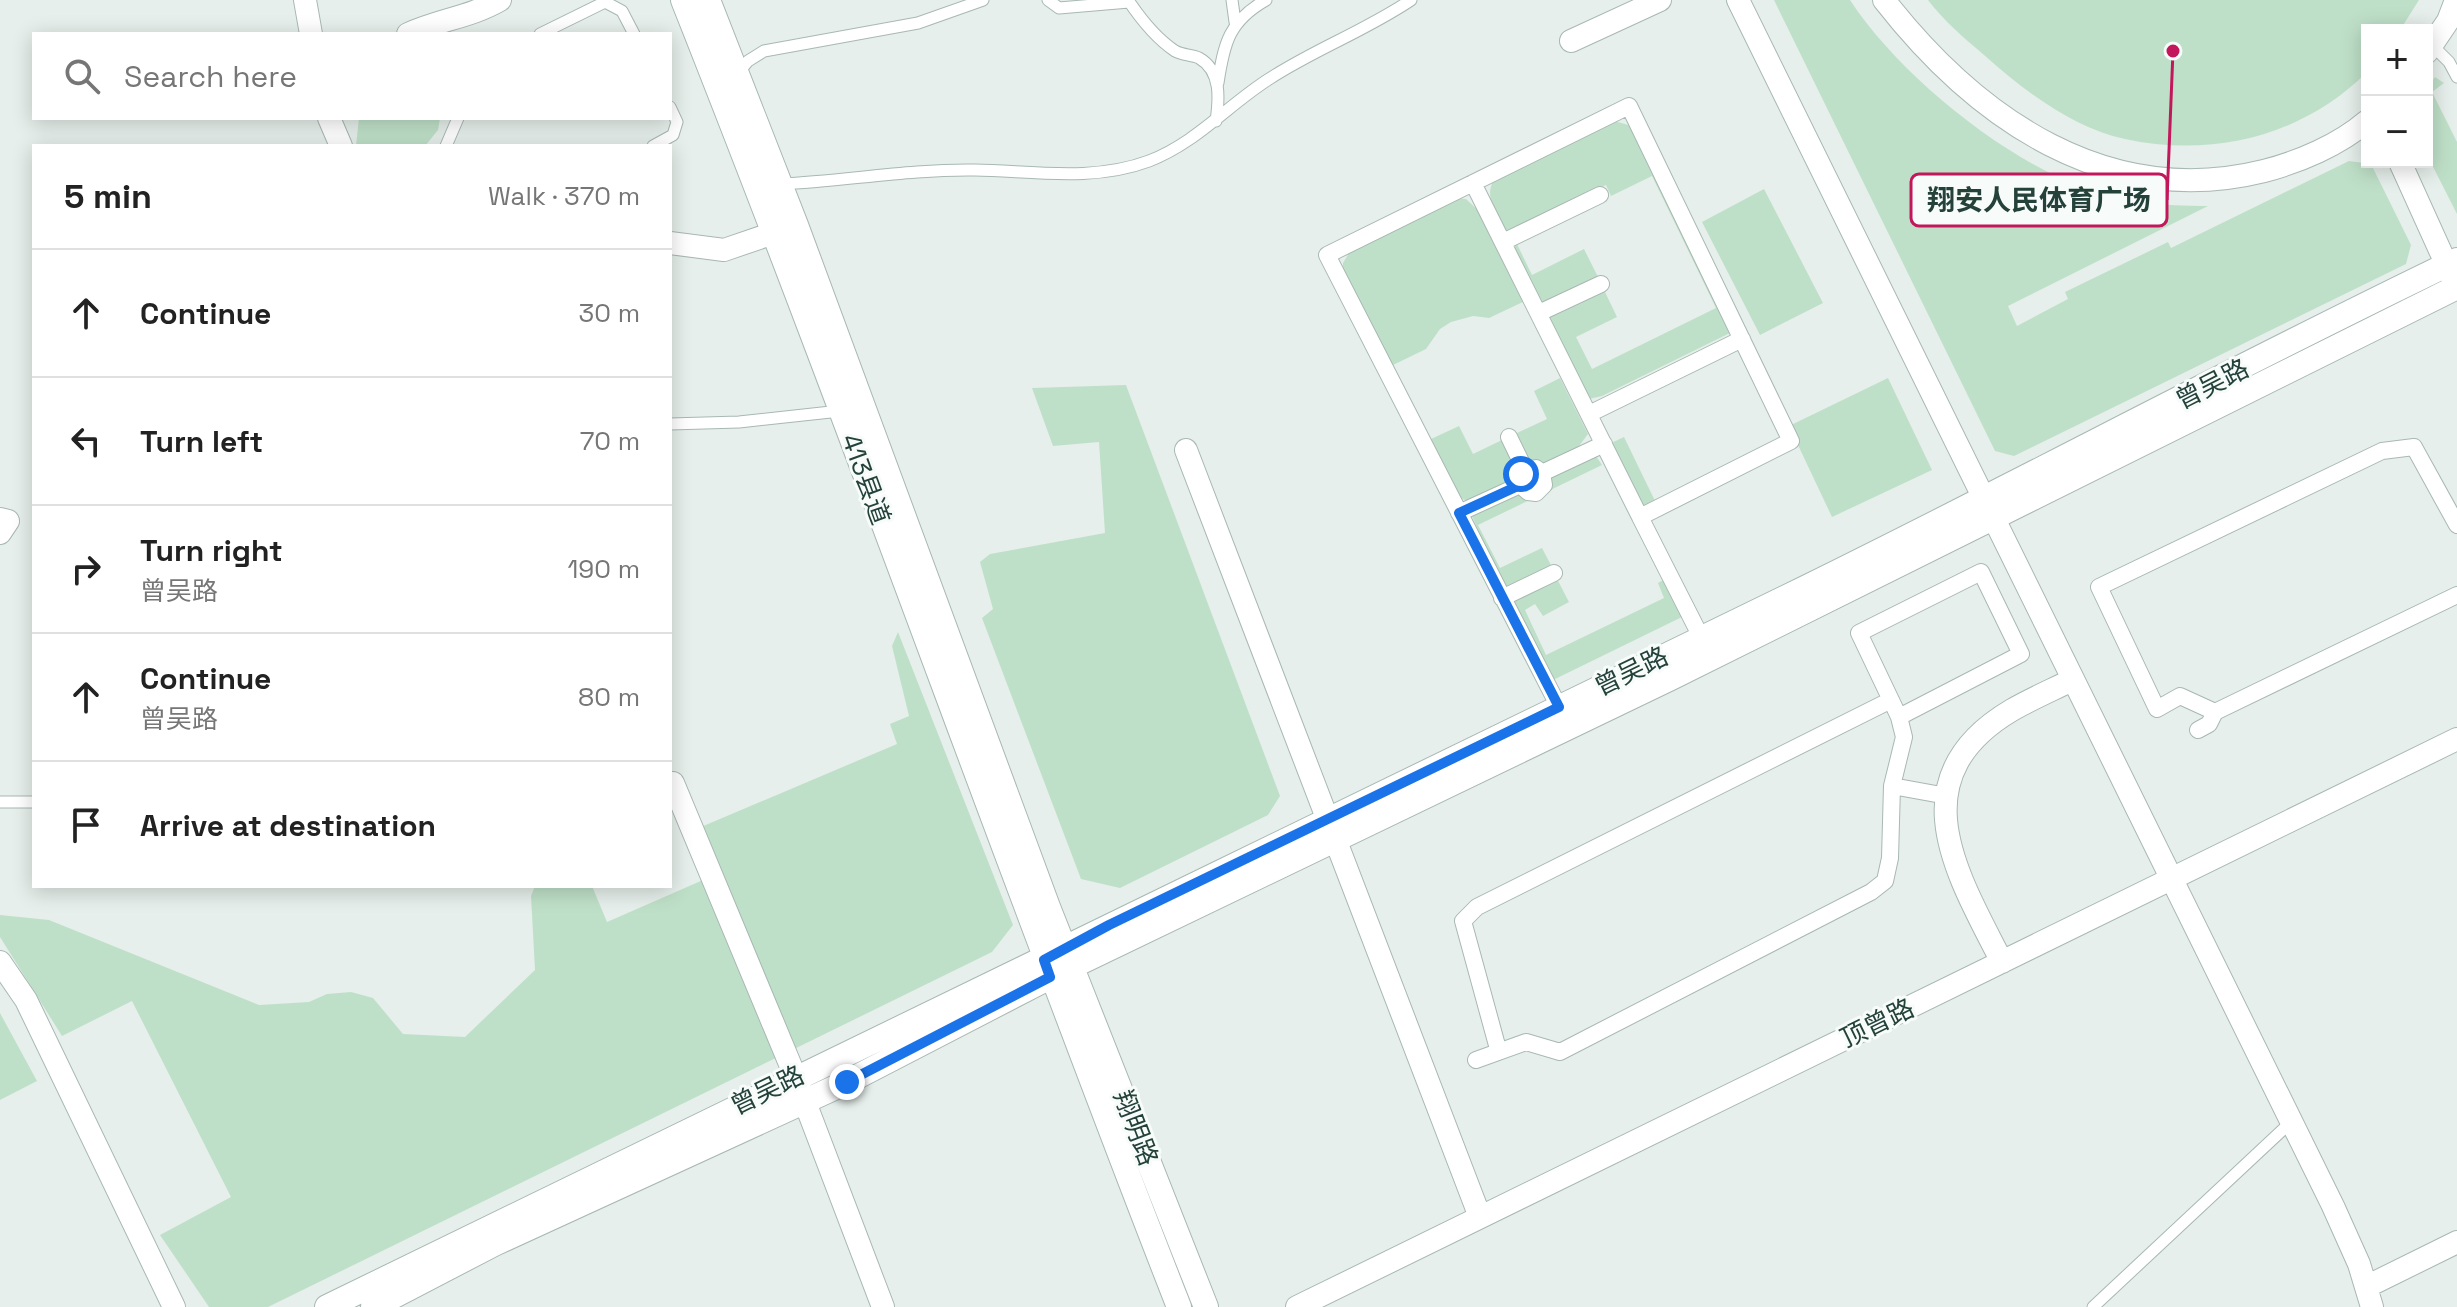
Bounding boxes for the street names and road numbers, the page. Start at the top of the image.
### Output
street label: 曾吴路 [2170,351,2254,417]
street label: 413县道 [834,429,898,529]
street label: 曾吴路 [1588,639,1674,703]
street label: 顶曾路 [1834,991,1920,1055]
street label: 曾吴路 [724,1058,810,1122]
street label: 翔明路 [1106,1085,1166,1171]

